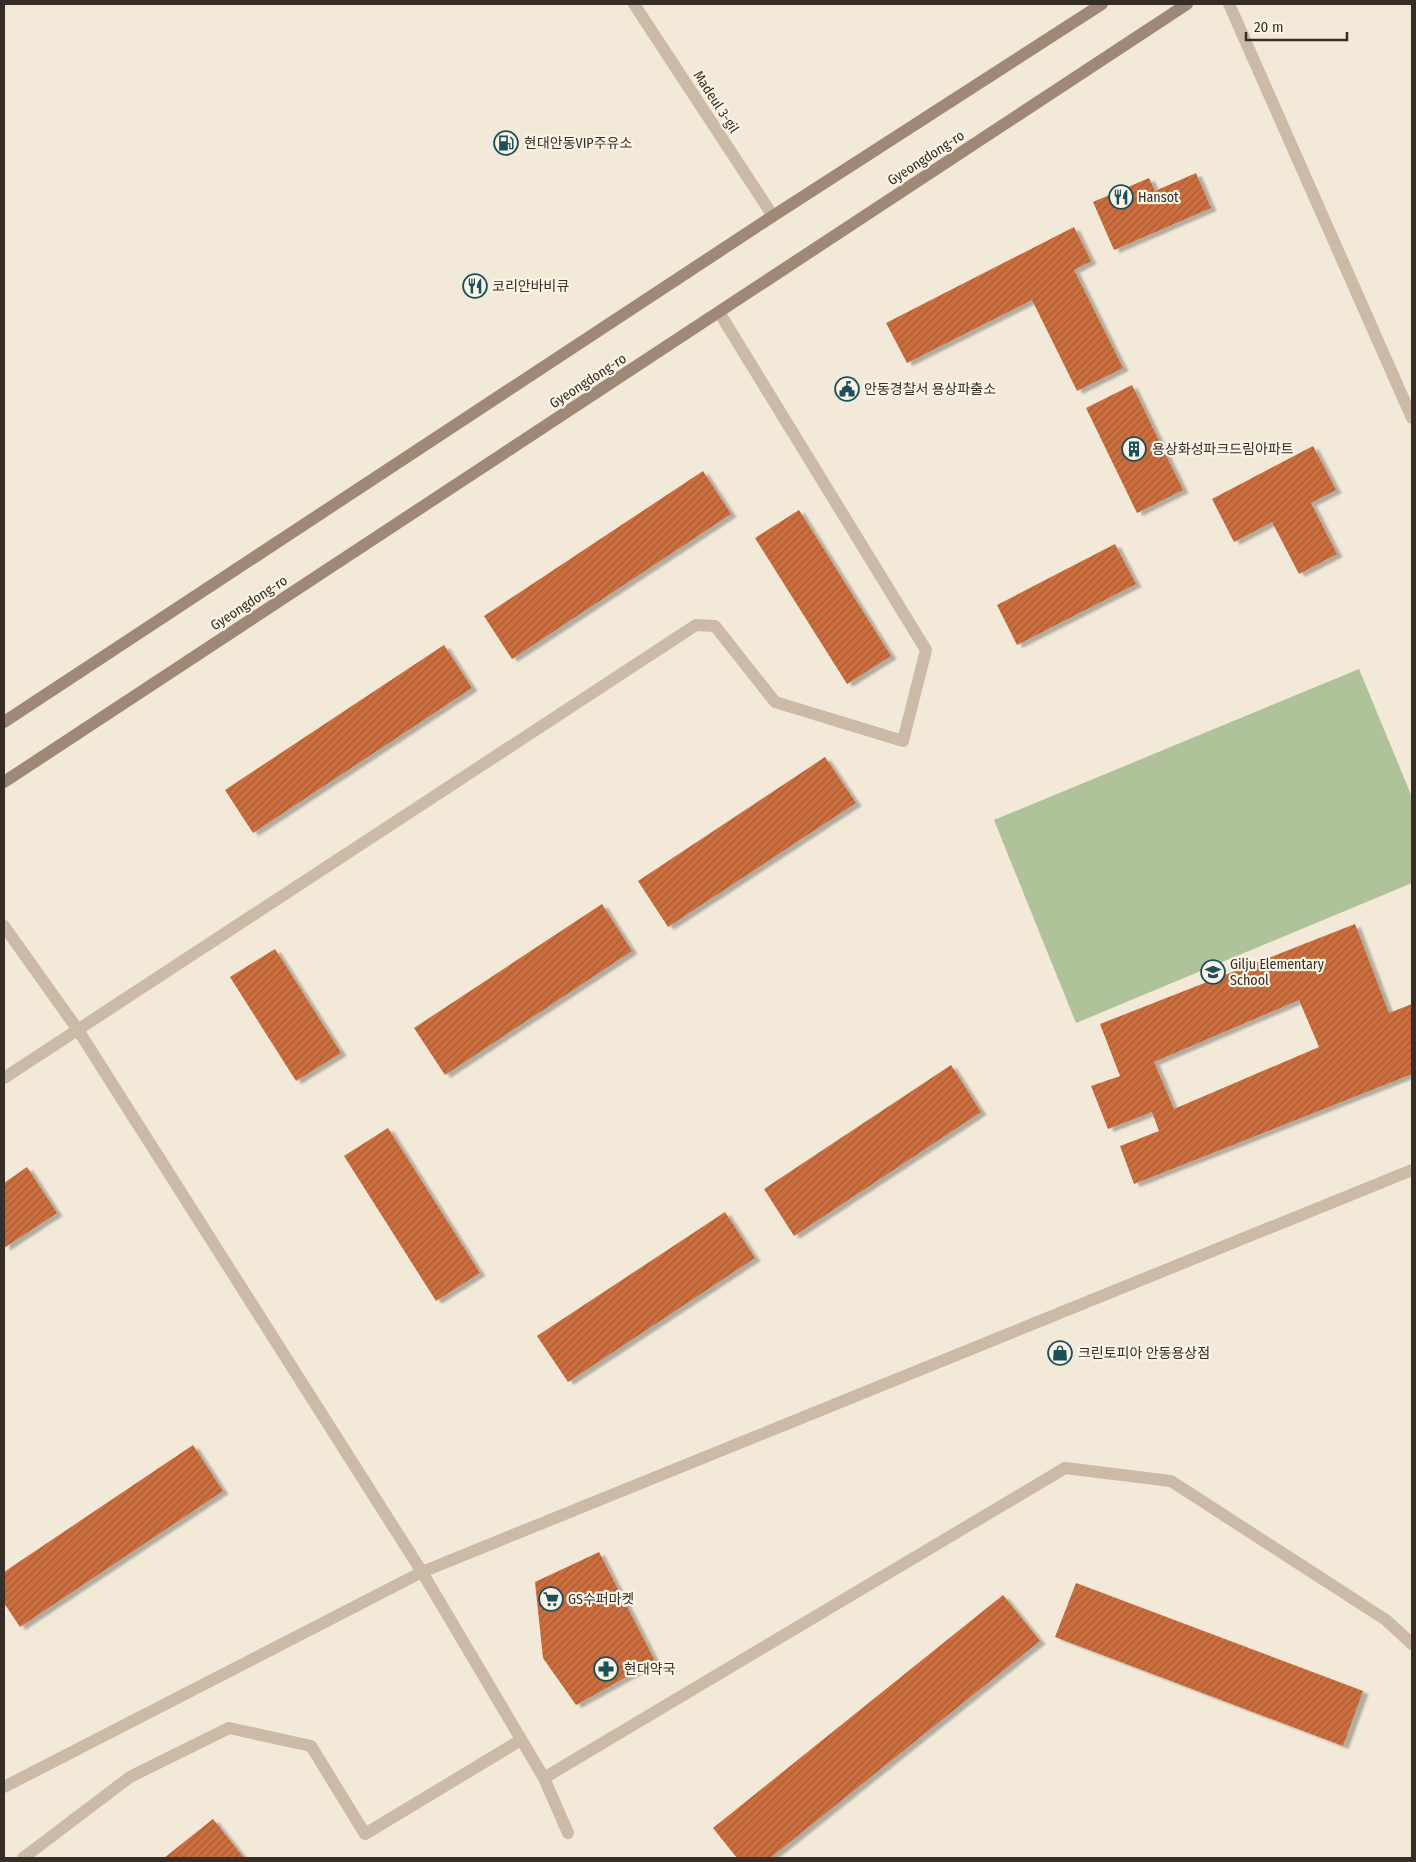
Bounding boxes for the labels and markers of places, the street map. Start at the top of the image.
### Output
fuel station icon: 현대안동VIP주유소 [493,130,519,156]
place label: 현대안동VIP주유소 [524,135,632,152]
restaurant icon: Hansot [1108,184,1134,210]
place label: Hansot [1138,189,1179,206]
restaurant icon: 코리안바비큐 [462,273,488,299]
place label: 코리안바비큐 [492,278,569,295]
public building icon: 안동경찰서 용상파출소 [834,376,860,402]
place label: 안동경찰서 용상파출소 [864,381,996,398]
building icon: 용상화성파크드림아파트 [1121,436,1147,462]
place label: 용상화성파크드림아파트 [1152,441,1294,458]
place label: Gilju Elementary School [1230,956,1325,989]
school or university icon: Gilju Elementary School [1200,959,1226,985]
shop icon: 크린토피아 안동용상점 [1047,1340,1073,1366]
place label: 크린토피아 안동용상점 [1078,1345,1210,1362]
supermarket icon: GS수퍼마켓 [538,1586,564,1612]
place label: GS수퍼마켓 [568,1591,635,1608]
pharmacy icon: 현대약국 [593,1656,619,1682]
place label: 현대약국 [624,1661,676,1678]

